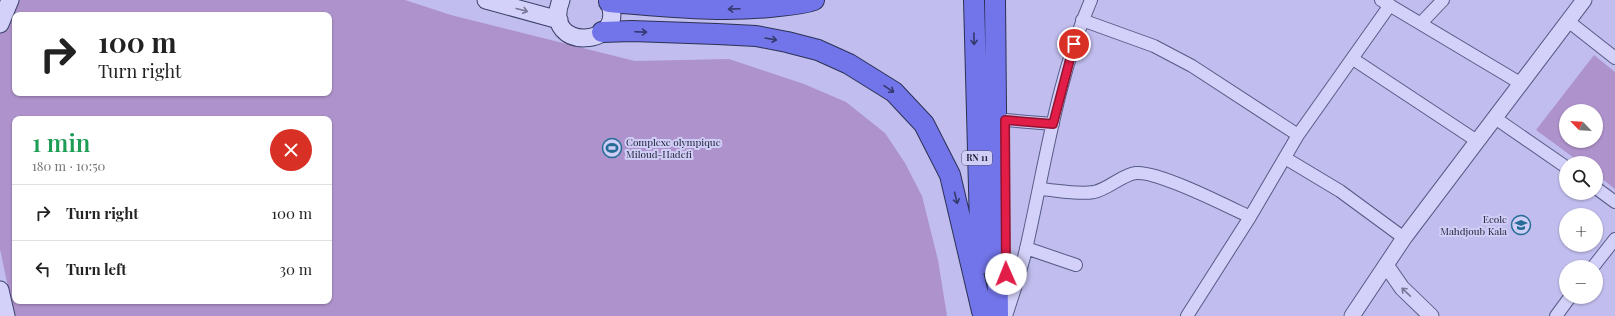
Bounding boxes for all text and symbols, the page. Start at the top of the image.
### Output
one-way arrow [728,5,741,13]
one-way arrow [516,7,529,14]
text: 100 m [98,23,177,60]
pin [1057,27,1091,61]
icon: right [32,28,84,80]
one-way arrow [634,28,647,36]
one-way arrow [970,32,978,45]
icon: arrive [1063,33,1085,55]
one-way arrow [764,35,777,43]
text: Turn right [98,59,181,83]
one-way arrow [883,85,894,93]
north arrow [1559,104,1603,148]
map controls [1559,104,1603,304]
text: 1 min [32,126,90,158]
button: close [270,129,312,171]
place label: Complexe olympique Miloud-Hadefi [626,135,721,161]
sports icon: Complexe olympique Miloud-Hadefi [601,137,623,159]
road number: RN 11 [962,151,992,165]
button: search [1559,156,1603,200]
text: 180 m · 10:50 [32,157,105,174]
one-way arrow [952,191,960,204]
icon: right [32,202,54,224]
text: Turn right [66,203,139,223]
text: 100 m [271,203,312,223]
button: + [1559,208,1603,252]
place label: Ecole Mahdjoub Kala [1440,212,1507,238]
school or university icon: Ecole Mahdjoub Kala [1510,214,1532,236]
position arrow [985,253,1027,295]
icon: left [32,258,54,280]
text: Turn left [66,259,127,279]
text: 30 m [279,259,312,279]
button: − [1559,260,1603,304]
one-way arrow [1401,288,1411,297]

